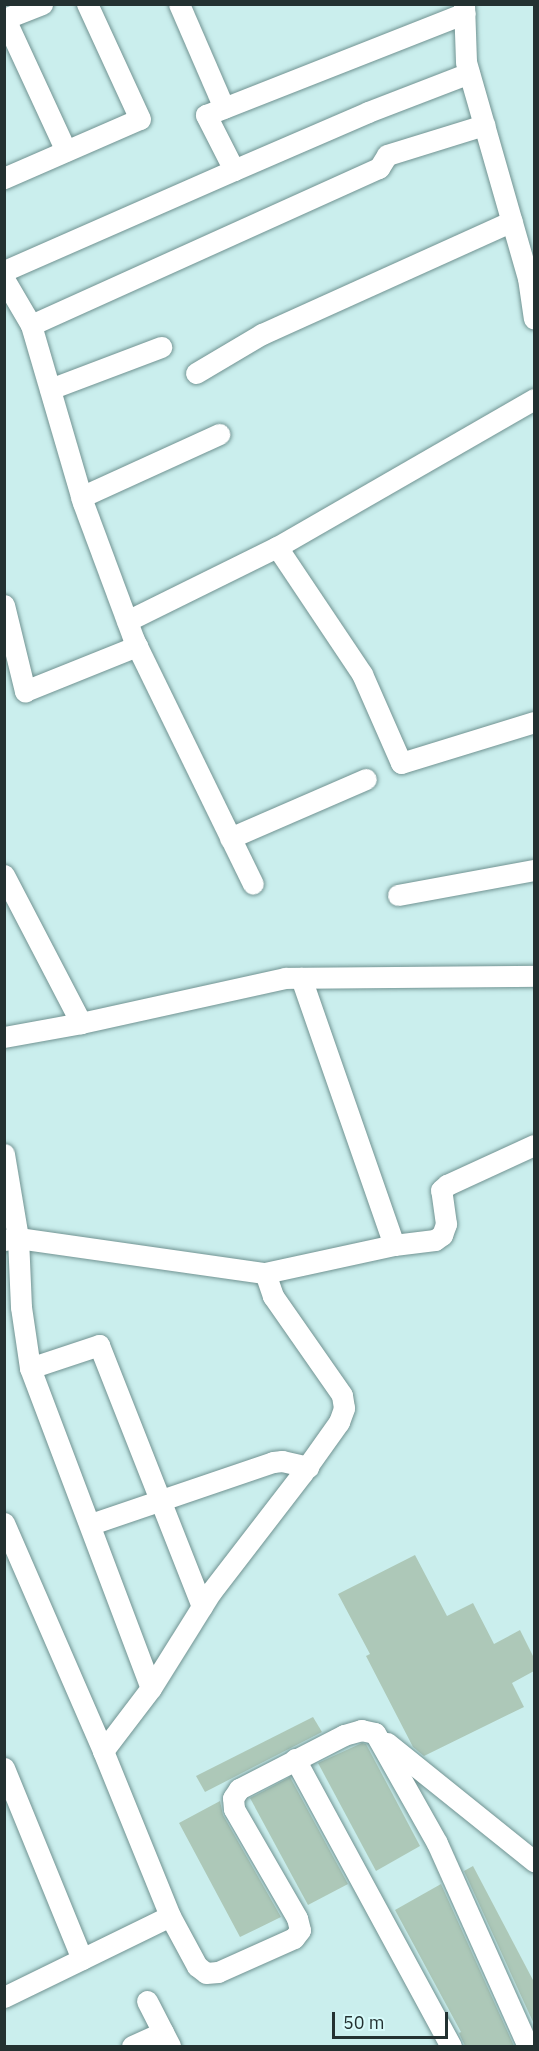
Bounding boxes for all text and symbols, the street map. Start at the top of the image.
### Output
scale bar [335,2000,450,2038]
text: 50 m [343,2011,385,2034]

